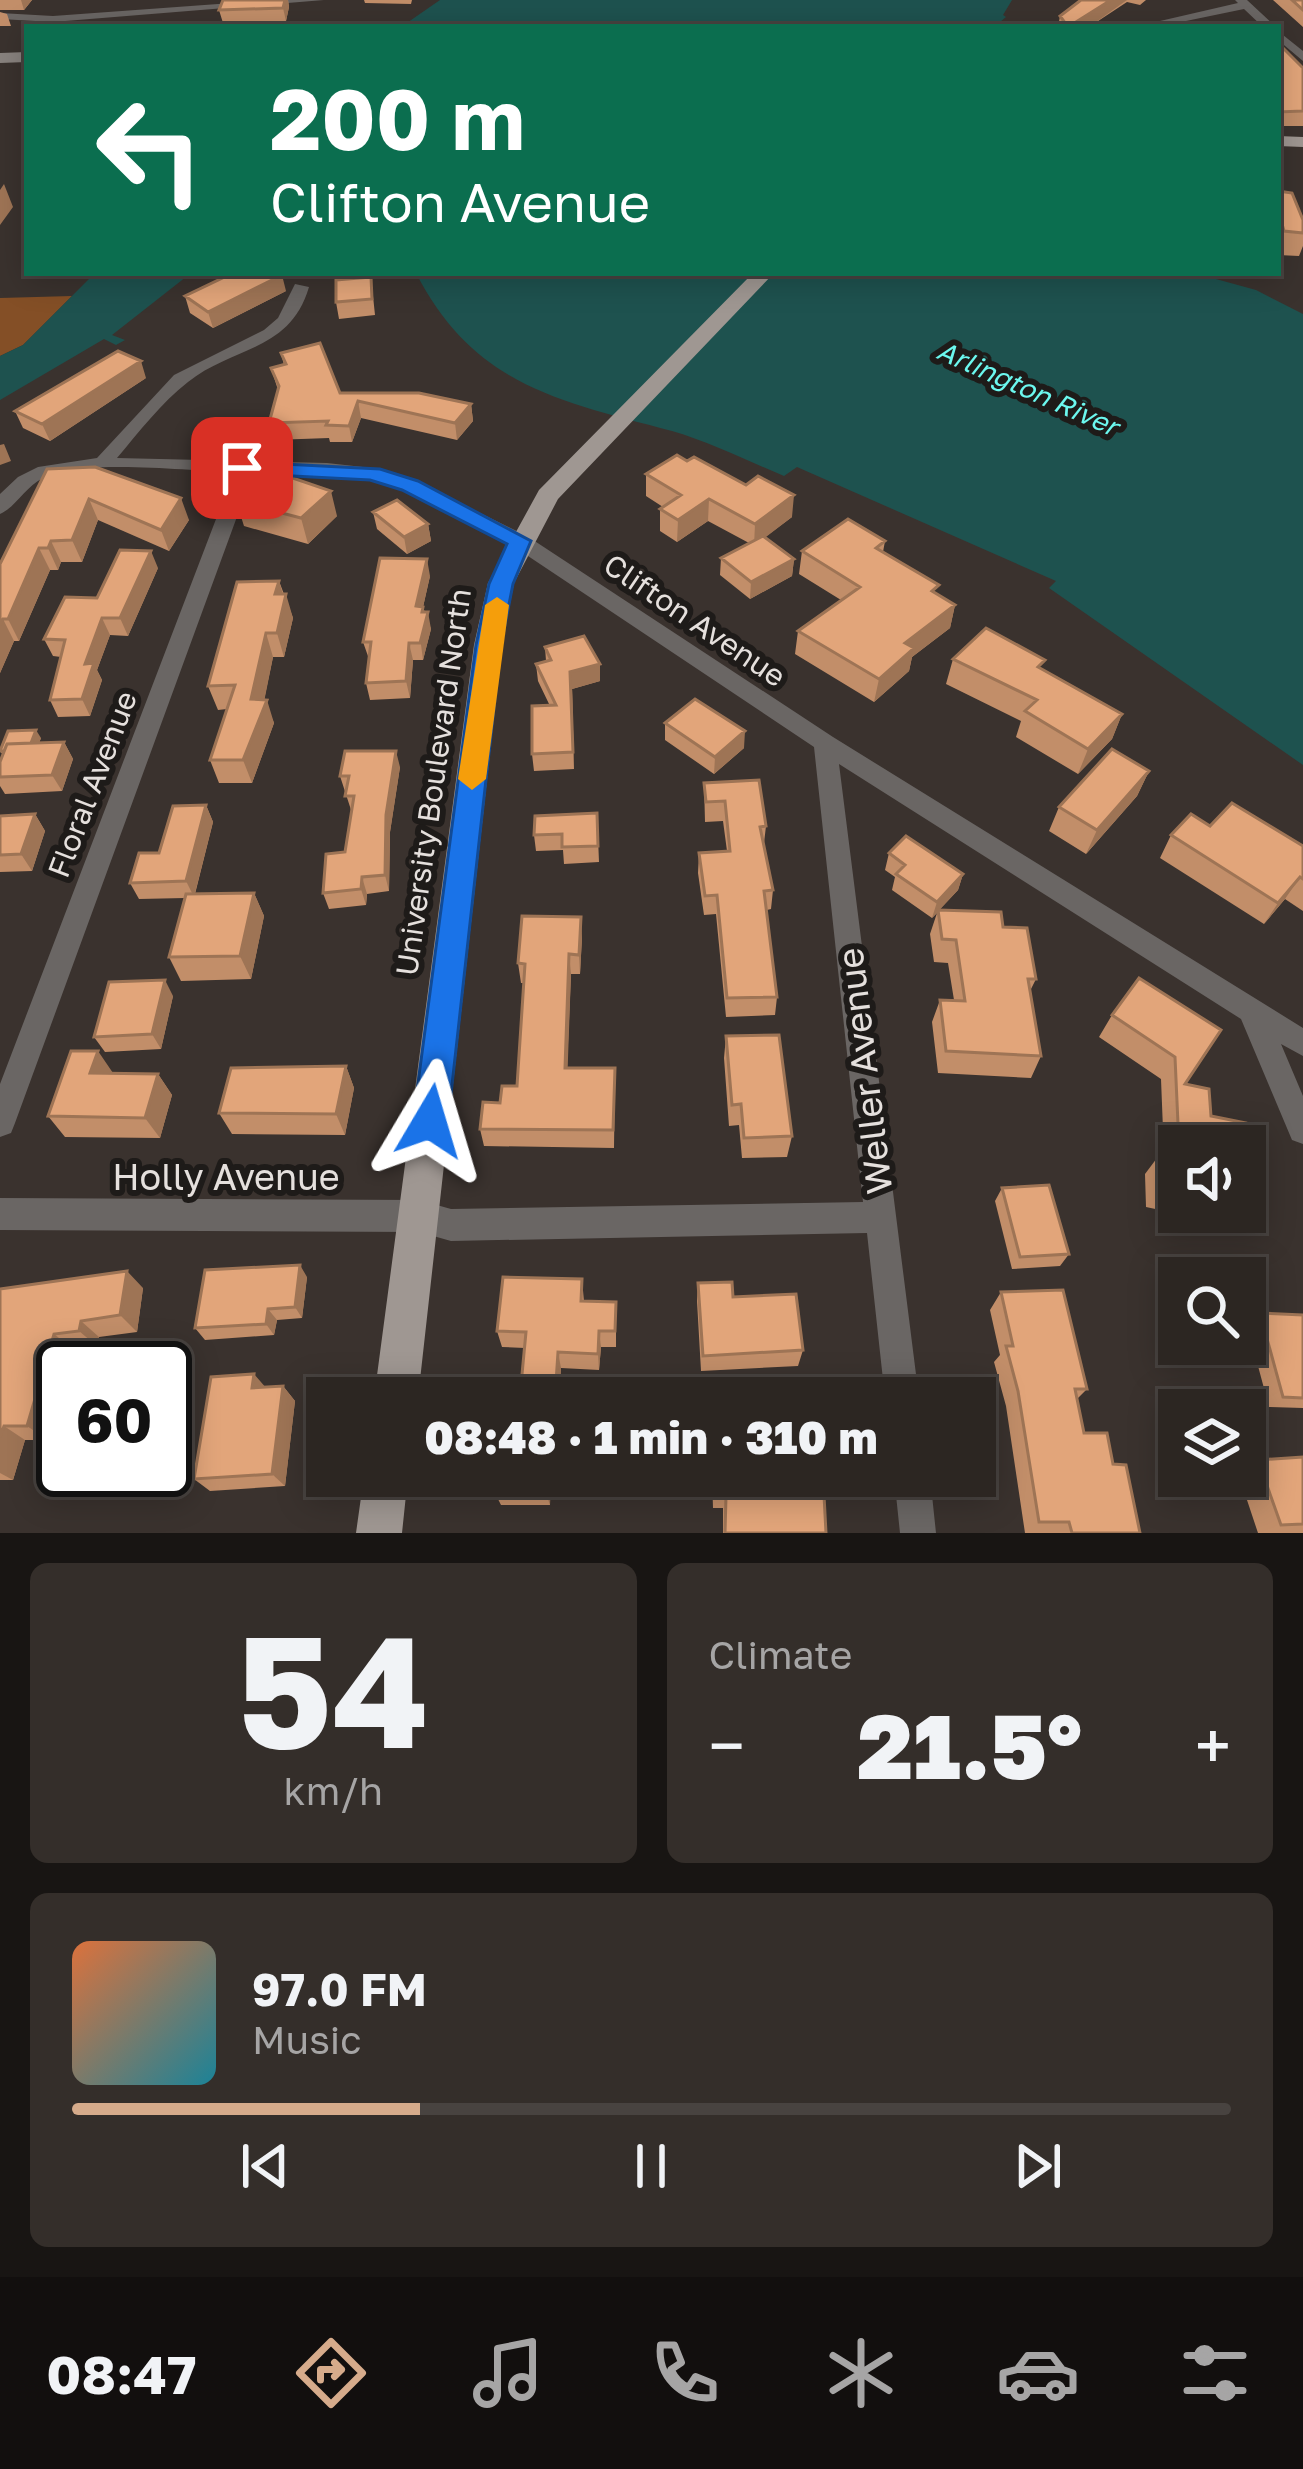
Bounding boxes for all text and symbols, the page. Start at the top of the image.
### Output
text: 200 m [270,68,525,168]
icon: left [72,72,228,228]
text: Clifton Avenue [270,169,650,234]
water label: Arlington River [933,334,1126,444]
pin [191,417,293,519]
icon: arrive [209,435,275,501]
street label: Clifton Avenue [597,546,793,694]
street label: University Boulevard North [388,586,478,978]
street label: Floral Avenue [40,686,144,882]
street label: Weller Avenue [828,945,900,1197]
position arrow [367,1058,493,1184]
map controls [1158,1125,1266,1497]
button: sound [1158,1125,1266,1233]
street label: Holly Avenue [112,1155,340,1198]
button: search [1158,1257,1266,1365]
speed limit sign: 60 [36,1341,192,1497]
button: layers [1158,1389,1266,1497]
text: 08:48 · 1 min · 310 m [424,1410,878,1464]
text: 54 [237,1595,430,1782]
text: Climate [709,1631,852,1678]
text: 21.5° [857,1691,1082,1799]
text: − [709,1705,745,1785]
text: + [1195,1705,1231,1785]
text: km/h [284,1767,383,1814]
text: 97.0 FM [252,1962,427,2016]
text: Music [252,2016,362,2063]
icon: previous [232,2133,298,2199]
icon: pause [618,2133,684,2199]
icon: next [1005,2133,1071,2199]
icon: directions [289,2331,373,2415]
icon: music [466,2331,550,2415]
icon: phone [643,2331,727,2415]
icon: climate [819,2331,903,2415]
icon: car [996,2331,1080,2415]
icon: filters [1173,2331,1257,2415]
text: 08:47 [46,2341,196,2406]

